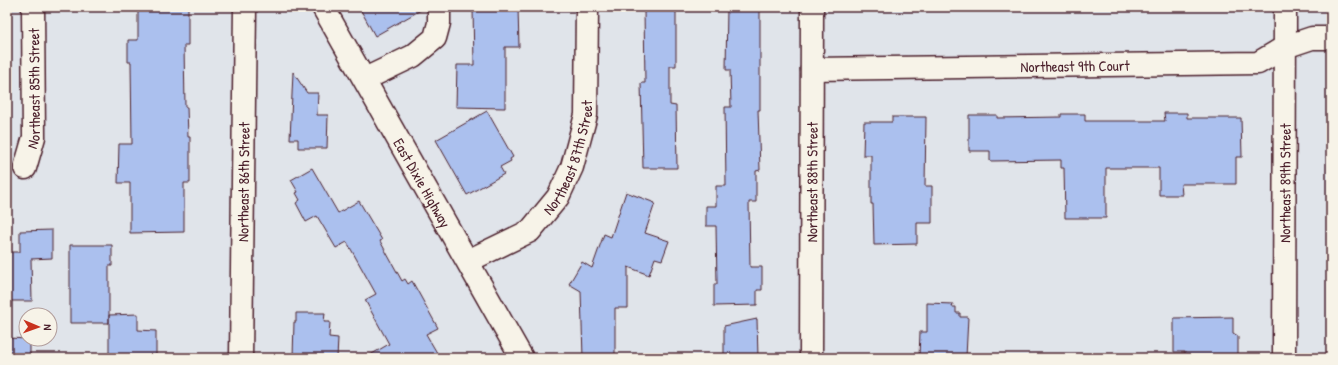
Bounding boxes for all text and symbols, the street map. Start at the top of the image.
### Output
street label: Northeast 85th Street [21,27,45,151]
street label: Northeast 9th Court [1020,54,1131,77]
street label: Northeast 87th Street [537,99,597,219]
street label: Northeast 86th Street [232,121,254,242]
street label: Northeast 88th Street [801,121,822,242]
street label: Northeast 89th Street [1274,122,1295,243]
street label: East Dixie Highway [389,134,456,231]
north arrow [18,307,58,347]
text: N [41,324,55,331]

